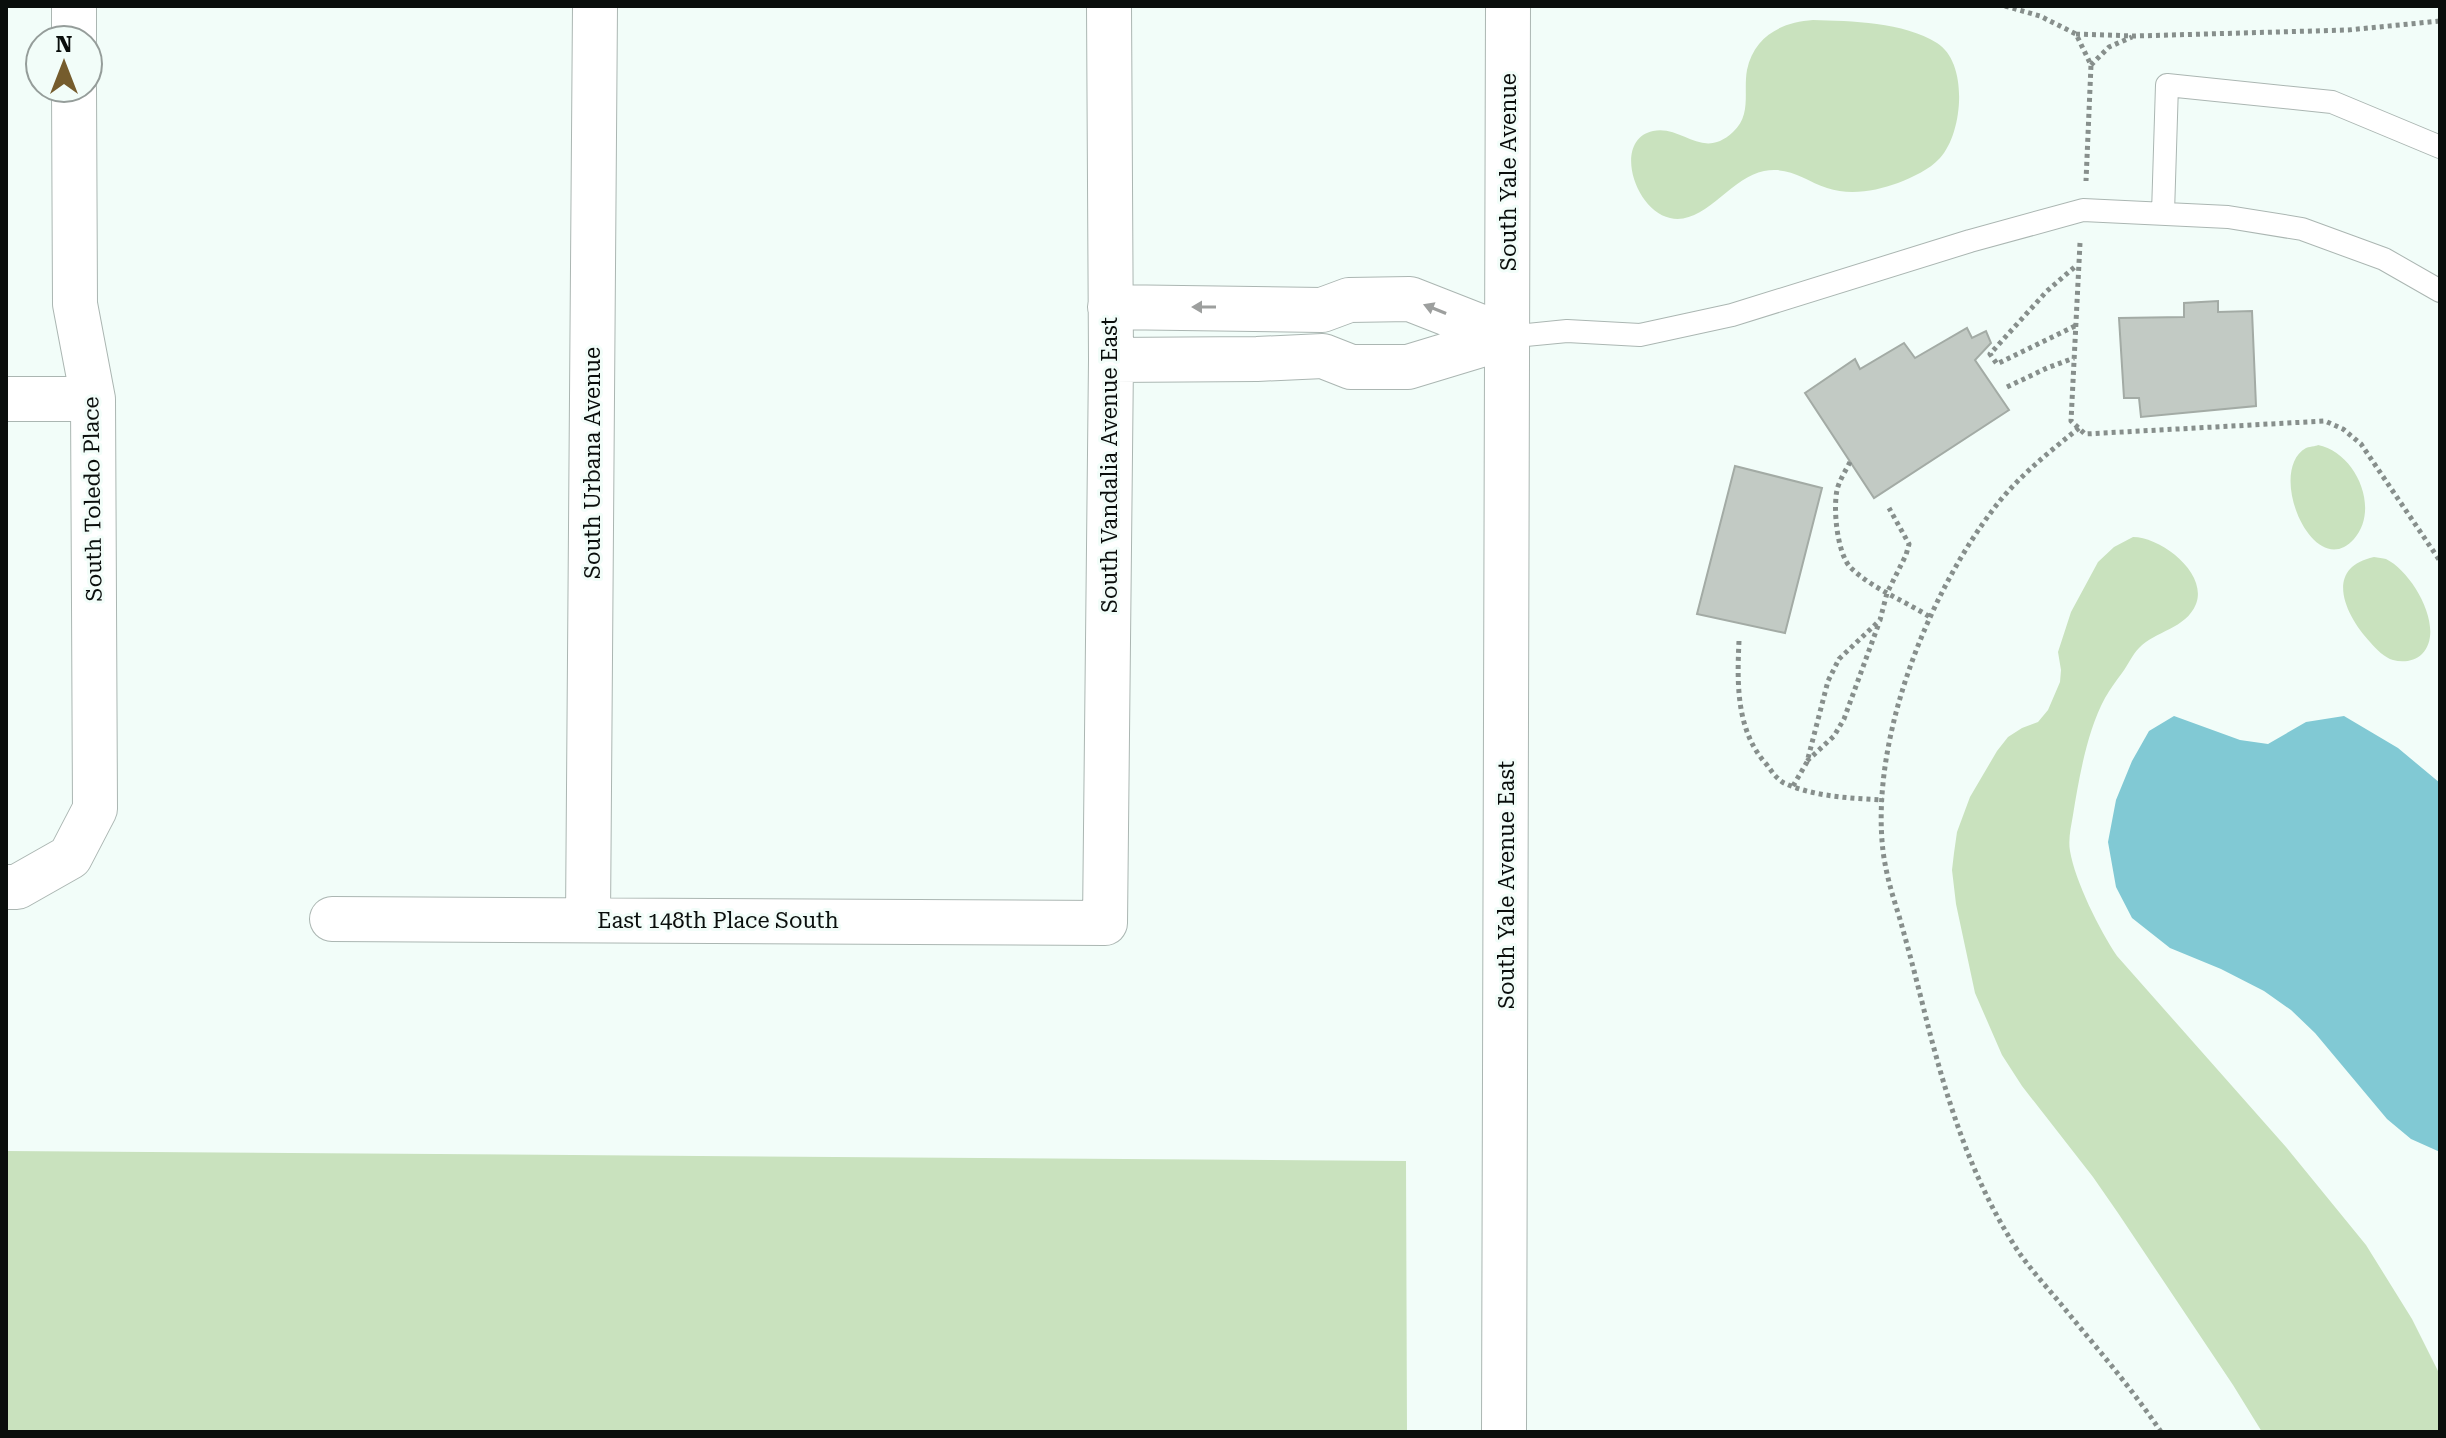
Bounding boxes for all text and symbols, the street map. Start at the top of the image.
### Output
north arrow [24,24,104,104]
text: N [56,32,73,57]
street label: South Yale Avenue [1496,73,1521,271]
one-way arrow [1191,301,1216,313]
one-way arrow [1423,302,1447,315]
street label: South Vandalia Avenue East [1097,317,1122,613]
street label: South Urbana Avenue [580,347,605,579]
street label: South Toledo Place [78,396,107,602]
street label: South Yale Avenue East [1494,761,1519,1009]
street label: East 148th Place South [597,908,839,933]

